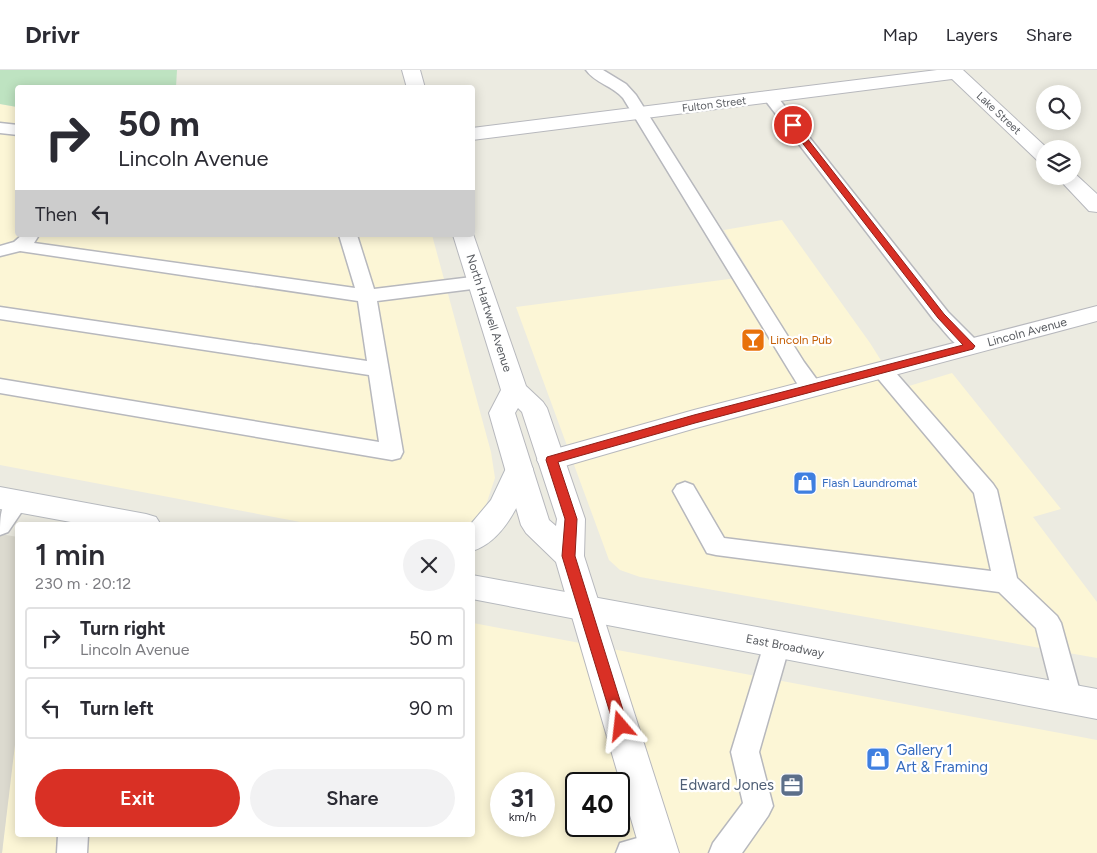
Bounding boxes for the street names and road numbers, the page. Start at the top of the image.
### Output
street label: Lake Street [974,89,1024,137]
street label: Fulton Street [681,94,747,115]
street label: North Hartwell Avenue [463,252,515,374]
street label: Lincoln Avenue [986,315,1069,349]
street label: East Broadway [745,632,826,661]

